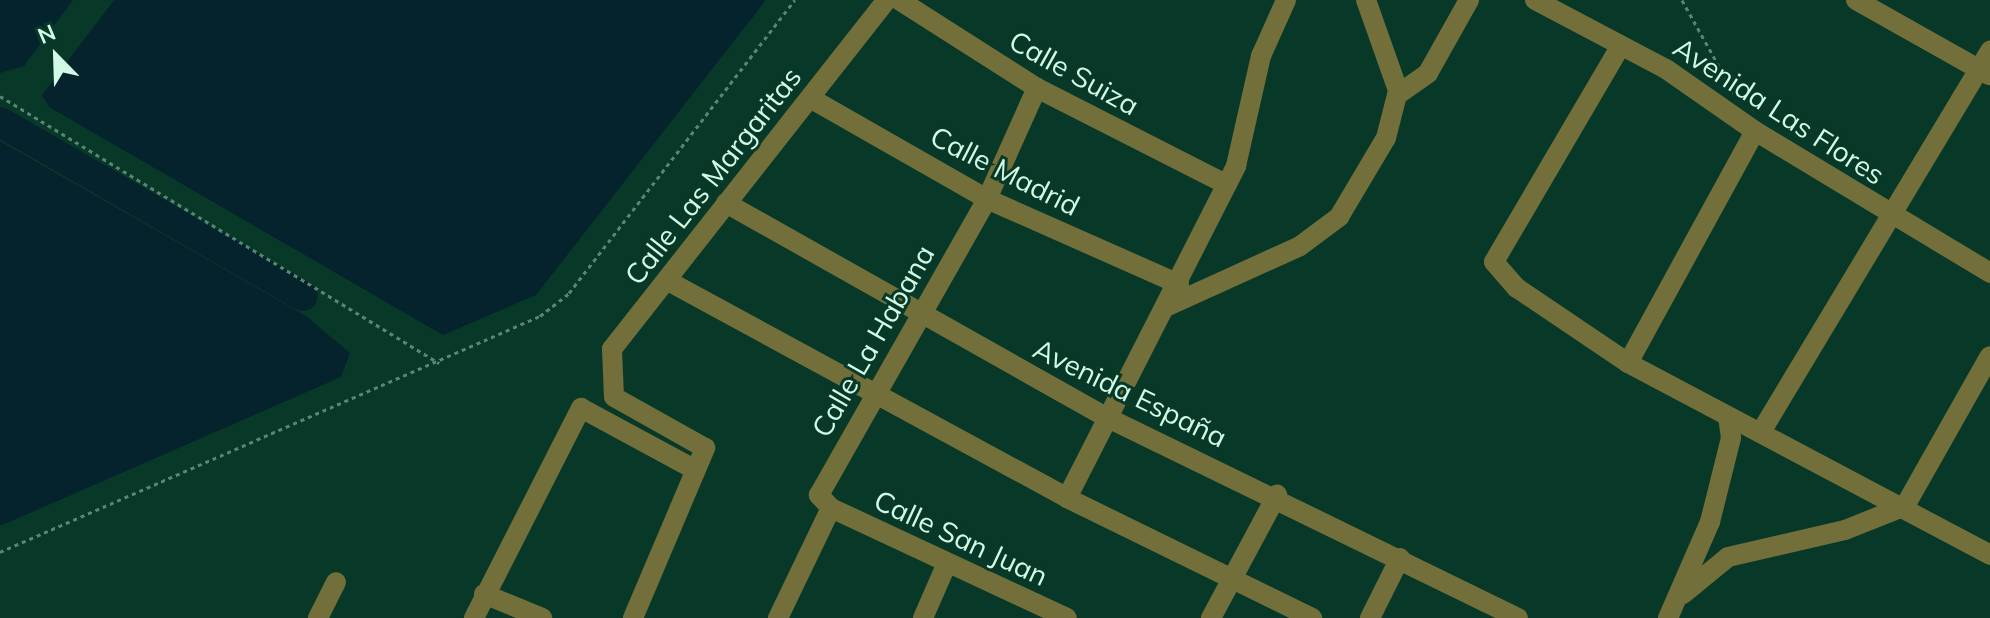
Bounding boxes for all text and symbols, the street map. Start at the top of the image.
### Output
north arrow [16,16,96,96]
text: N [34,18,60,50]
street label: Calle Suiza [1003,24,1145,122]
street label: Avenida Las Flores [1667,30,1891,192]
street label: Calle Las Margaritas [618,61,808,291]
street label: Calle Madrid [925,119,1085,223]
street label: Calle La Habana [805,239,941,443]
street label: Avenida España [1028,332,1232,454]
street label: Calle San Juan [869,483,1053,593]

